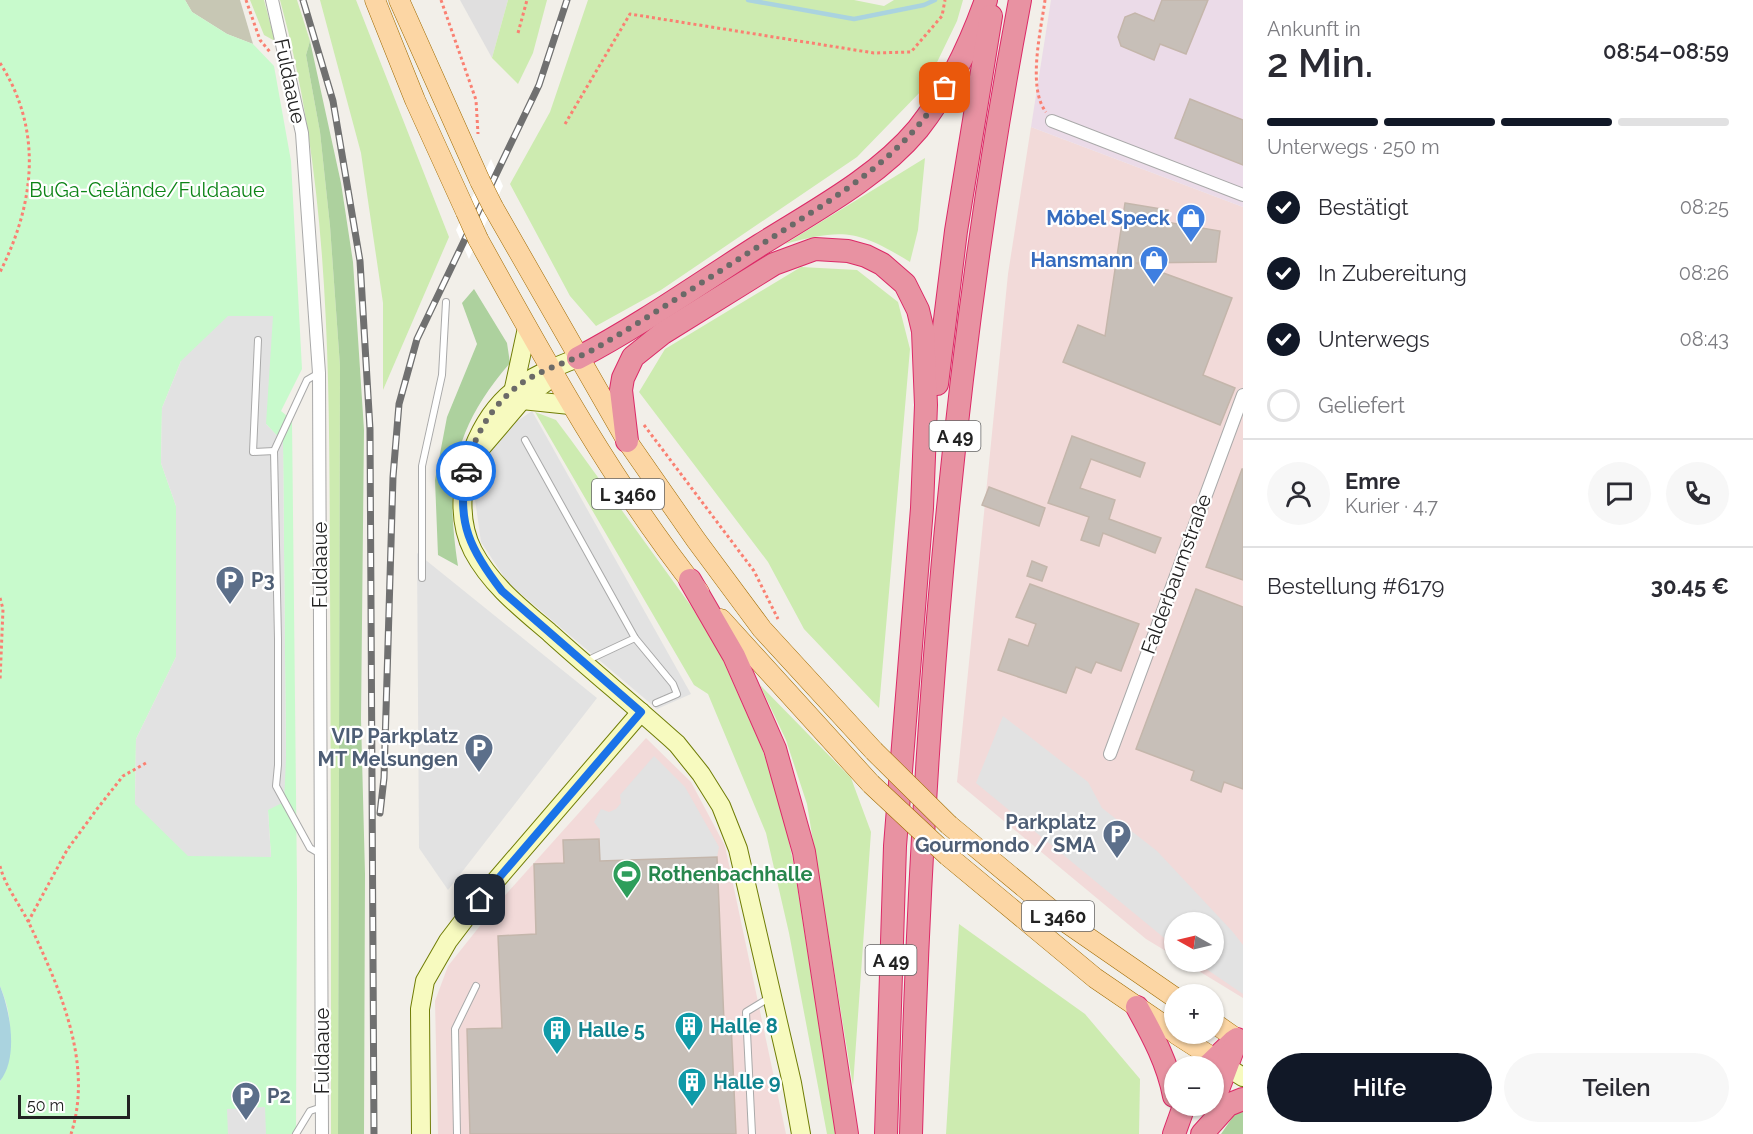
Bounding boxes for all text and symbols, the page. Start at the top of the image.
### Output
text: Ankunft in [1267,17,1361,41]
street label: Fuldaaue [269,36,311,126]
text: 08:54–08:59 [1603,38,1729,64]
text: 2 Min. [1267,40,1373,86]
pin [919,62,970,113]
icon: bag [928,71,961,104]
text: Unterwegs · 250 m [1267,135,1440,159]
park label: BuGa-Gelände/Fuldaaue [29,178,265,202]
icon: check [1267,191,1300,224]
text: Bestätigt [1318,194,1409,220]
text: 08:25 [1680,195,1729,219]
shop icon: Möbel Speck [1175,202,1207,244]
place label: Möbel Speck [1046,206,1171,230]
shop icon: Hansmann [1138,244,1170,286]
place label: Hansmann [1031,248,1133,272]
icon: check [1267,257,1300,290]
text: In Zubereitung [1318,260,1467,286]
text: 08:26 [1679,261,1729,285]
icon: check [1267,323,1300,356]
text: Unterwegs [1318,326,1430,352]
text: 08:43 [1680,327,1729,351]
text: Geliefert [1318,392,1405,418]
road number: A 49 [930,421,980,451]
courier [436,441,496,501]
icon: car [450,455,483,488]
button: person [1267,462,1330,525]
button: chat [1588,462,1651,525]
button: phone [1666,462,1729,525]
text: Emre [1345,468,1400,494]
road number: L 3460 [592,479,664,509]
street label: Falderbaumstraße [1136,490,1216,657]
text: Kurier · 4.7 [1345,494,1438,518]
street label: Fuldaaue [308,522,332,608]
parking icon: P3 [214,564,246,606]
place label: P3 [251,568,275,592]
text: Bestellung #6179 [1267,573,1444,599]
text: 30.45 € [1651,573,1729,599]
place label: VIP Parkplatz MT Melsungen [318,724,458,771]
parking icon: VIP Parkplatz MT Melsungen [463,732,495,774]
place label: Parkplatz Gourmondo / SMA [915,810,1097,857]
parking icon: Parkplatz Gourmondo / SMA [1101,818,1133,860]
sports icon: Rothenbachhalle [611,858,643,900]
place label: Rothenbachhalle [648,862,812,886]
pin [454,874,505,925]
icon: home [463,883,496,916]
road number: L 3460 [1022,901,1094,931]
north arrow [1164,912,1224,972]
map controls [1164,912,1224,1116]
road number: A 49 [866,945,916,975]
button: + [1164,984,1224,1044]
street label: Fuldaaue [310,1008,334,1094]
building icon: Halle 8 [673,1010,705,1052]
building icon: Halle 5 [541,1014,573,1056]
place label: Halle 8 [710,1014,778,1038]
place label: Halle 5 [578,1018,645,1042]
button: Hilfe [1267,1053,1492,1122]
button: Teilen [1504,1053,1729,1122]
button: − [1164,1056,1224,1116]
building icon: Halle 9 [676,1066,708,1108]
place label: Halle 9 [713,1070,781,1094]
parking icon: P2 [230,1080,262,1122]
place label: P2 [267,1084,291,1108]
scale bar [18,1092,130,1120]
text: 50 m [27,1096,64,1115]

